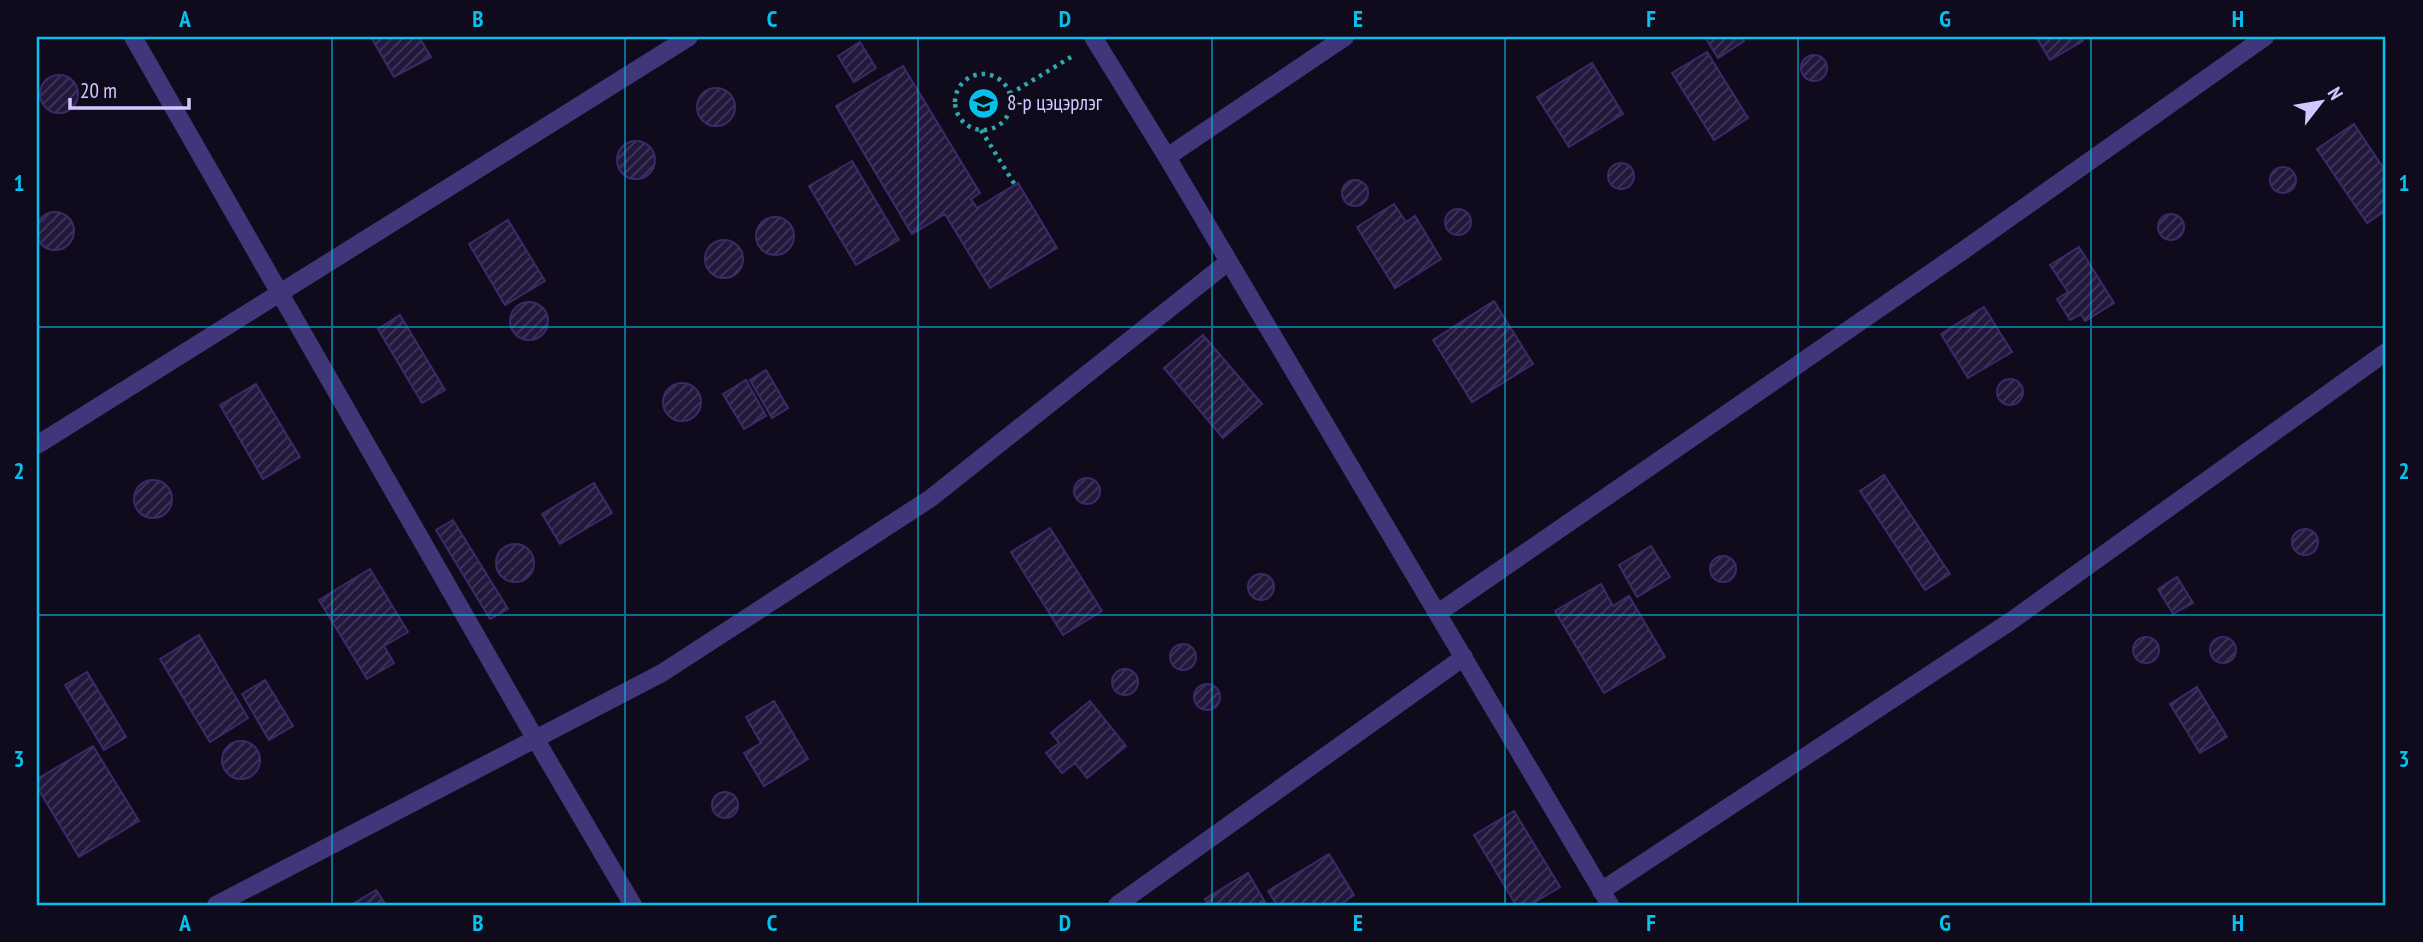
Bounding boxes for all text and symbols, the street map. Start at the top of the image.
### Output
text: A [178,4,191,33]
text: B [472,4,484,33]
text: C [767,4,778,33]
text: D [1059,4,1071,33]
text: E [1353,4,1363,33]
text: F [1646,4,1656,33]
text: G [1939,4,1951,33]
text: H [2232,4,2244,33]
scale bar [70,66,189,110]
north arrow [2286,66,2356,136]
text: 20 m [80,77,117,104]
text: N [2323,83,2349,104]
school or university icon: 8-р цэцэрлэг [967,86,1001,120]
place label: 8-р цэцэрлэг [1007,89,1103,116]
text: 1 [14,168,25,197]
text: 1 [2399,168,2410,197]
text: 2 [14,456,25,485]
text: 2 [2399,456,2410,485]
text: 3 [14,744,25,773]
text: 3 [2399,744,2410,773]
text: A [178,908,191,937]
text: B [472,908,484,937]
text: C [767,908,778,937]
text: D [1059,908,1071,937]
text: E [1353,908,1363,937]
text: F [1646,908,1656,937]
text: G [1939,908,1951,937]
text: H [2232,908,2244,937]

